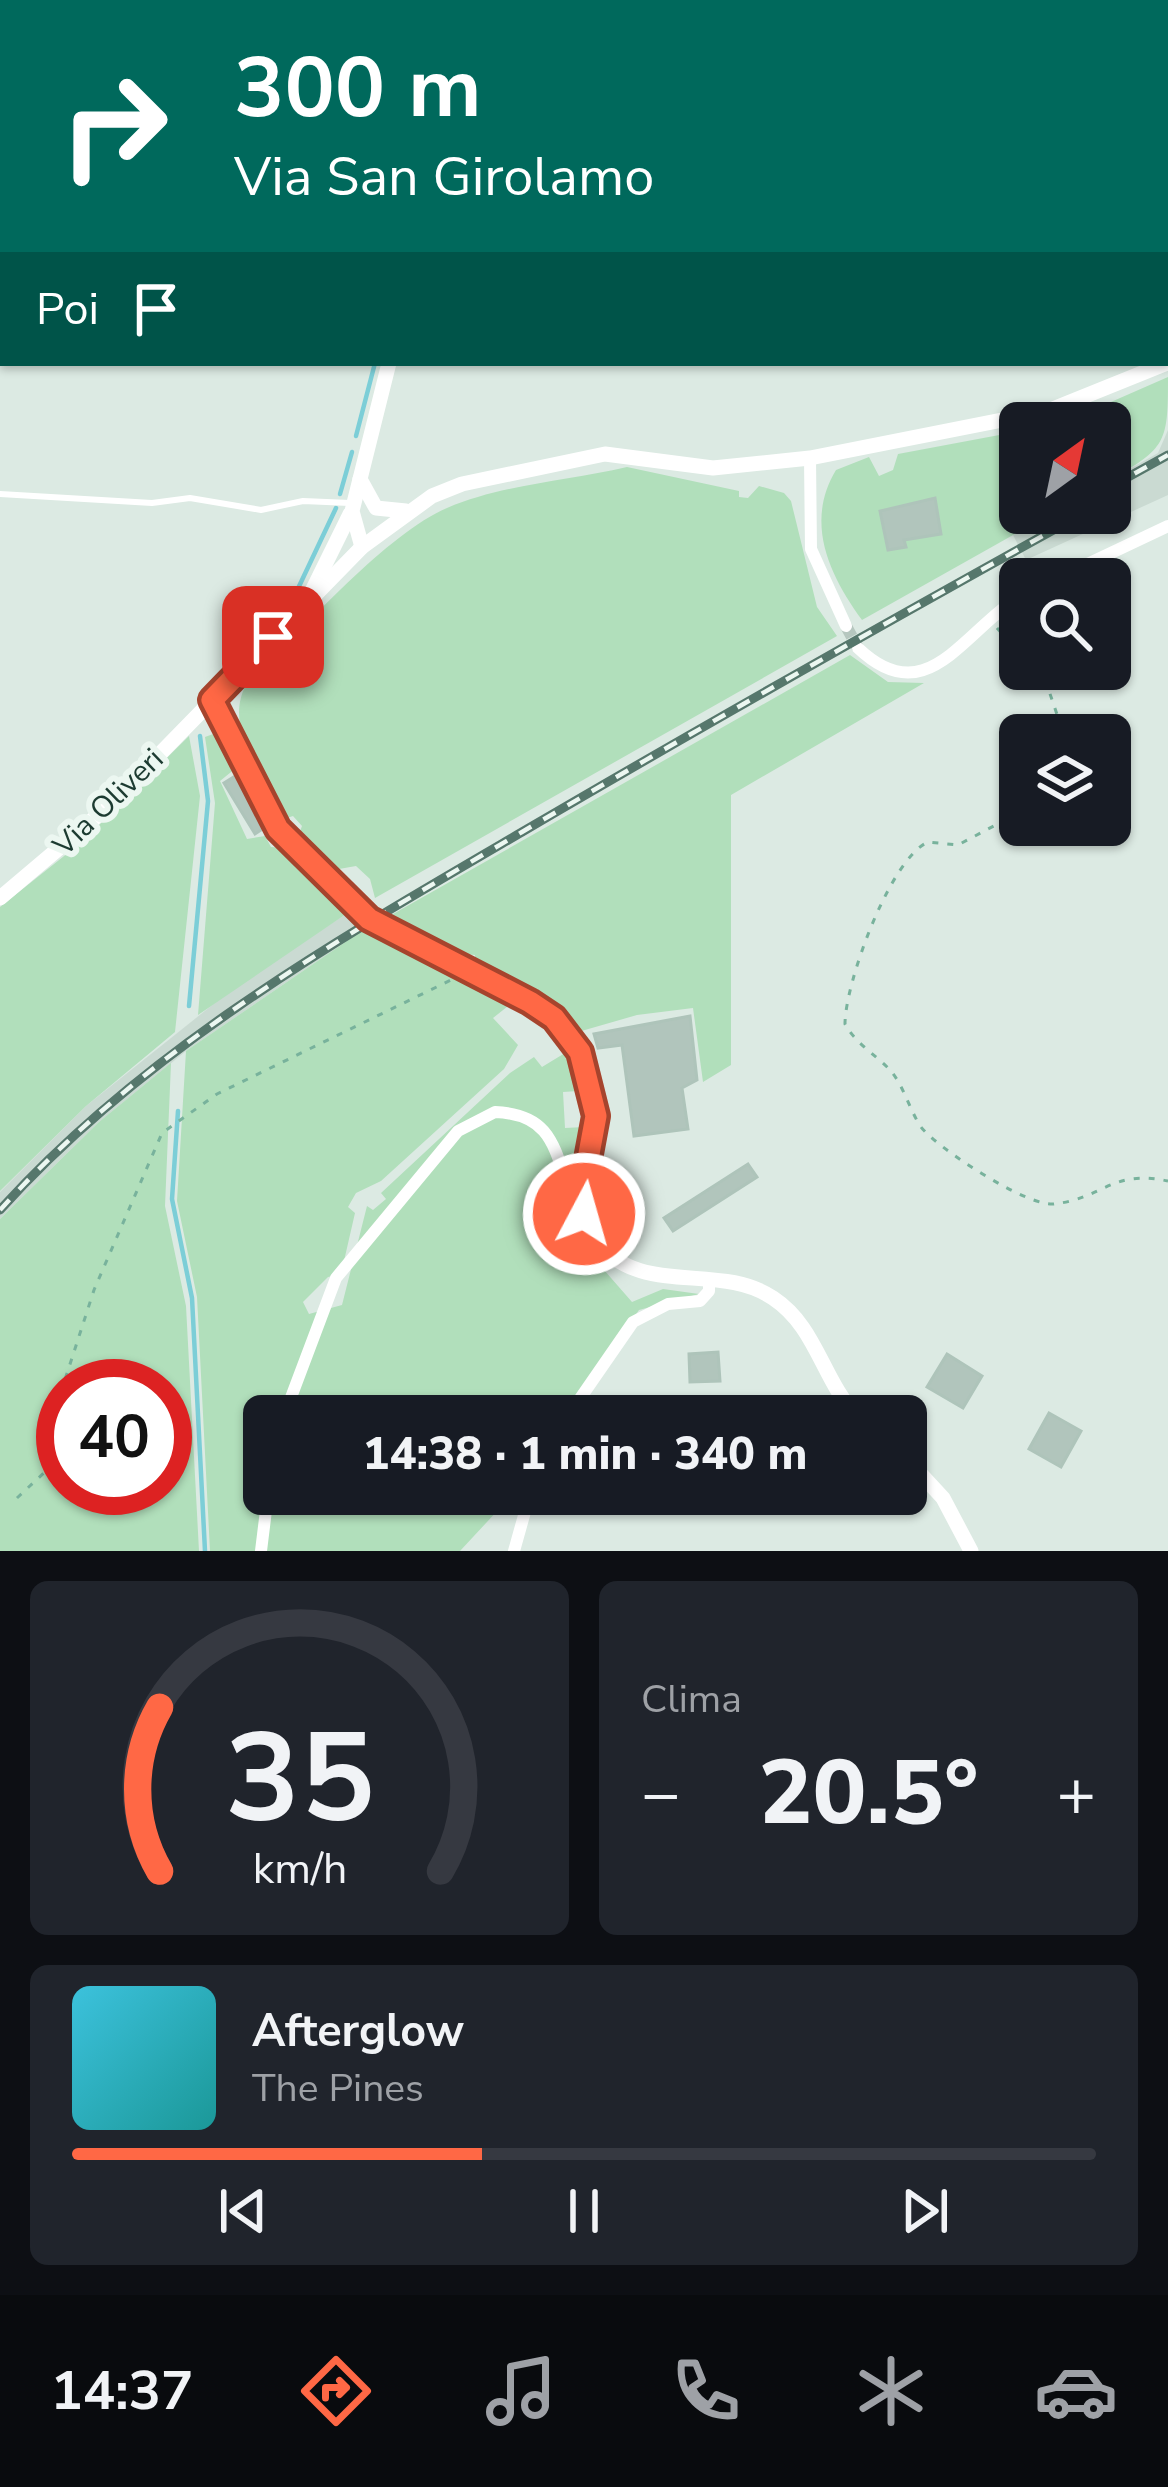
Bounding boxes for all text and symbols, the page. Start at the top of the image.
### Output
text: 300 m [234,31,482,146]
icon: right [36,48,192,204]
text: Via San Girolamo [234,140,654,214]
icon: arrive [123,276,189,342]
text: Poi [36,279,99,340]
north arrow [999,402,1131,534]
map controls [999,402,1131,846]
button: search [999,558,1131,690]
pin [222,586,324,688]
icon: arrive [240,604,306,670]
button: layers [999,714,1131,846]
street label: Via Oliveri [43,739,173,866]
position arrow [521,1151,647,1277]
speed limit sign: 40 [36,1359,192,1515]
text: 14:38 · 1 min · 340 m [362,1424,808,1485]
text: Clima [641,1673,742,1726]
text: 35 [225,1694,374,1864]
text: 20.5° [759,1732,978,1855]
text: − [641,1749,681,1839]
text: + [1056,1749,1096,1839]
text: km/h [252,1840,347,1898]
text: Afterglow [252,2001,464,2062]
text: The Pines [252,2062,424,2115]
icon: previous [210,2178,276,2244]
icon: pause [551,2178,617,2244]
icon: next [892,2178,958,2244]
icon: directions [294,2349,378,2433]
icon: music [479,2349,563,2433]
icon: phone [664,2349,748,2433]
icon: climate [849,2349,933,2433]
icon: car [1034,2349,1118,2433]
text: 14:37 [50,2354,193,2428]

